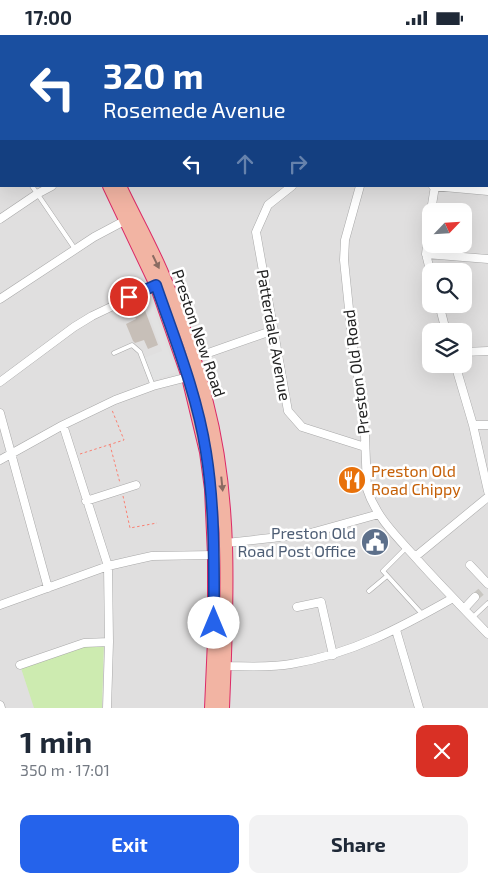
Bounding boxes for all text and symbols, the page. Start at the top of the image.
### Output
text: 17:00 [25,6,72,29]
text: 320 m [103,54,204,96]
icon: left [20,55,85,120]
text: Rosemede Avenue [103,96,286,122]
icon: left [178,150,206,178]
icon: ahead [231,150,259,178]
icon: right [284,150,312,178]
north arrow [422,203,472,253]
map controls [422,203,472,373]
one-way arrow [153,255,161,269]
button: search [422,263,472,313]
street label: Preston New Road [169,267,230,399]
street label: Patterdale Avenue [254,268,295,402]
pin [108,276,150,318]
icon: arrive [115,283,143,311]
street label: Preston Old Road [338,309,373,435]
button: layers [422,323,472,373]
place label: Preston Old Road Chippy [371,461,461,498]
restaurant icon: Preston Old Road Chippy [337,465,367,495]
one-way arrow [218,476,226,492]
place label: Preston Old Road Post Office [238,523,356,560]
public building icon: Preston Old Road Post Office [360,527,390,557]
position arrow [187,596,239,648]
text: 1 min [20,723,92,759]
button: close [416,725,468,777]
text: 350 m · 17:01 [20,760,110,779]
button: Exit [20,815,239,873]
button: Share [249,815,468,873]

